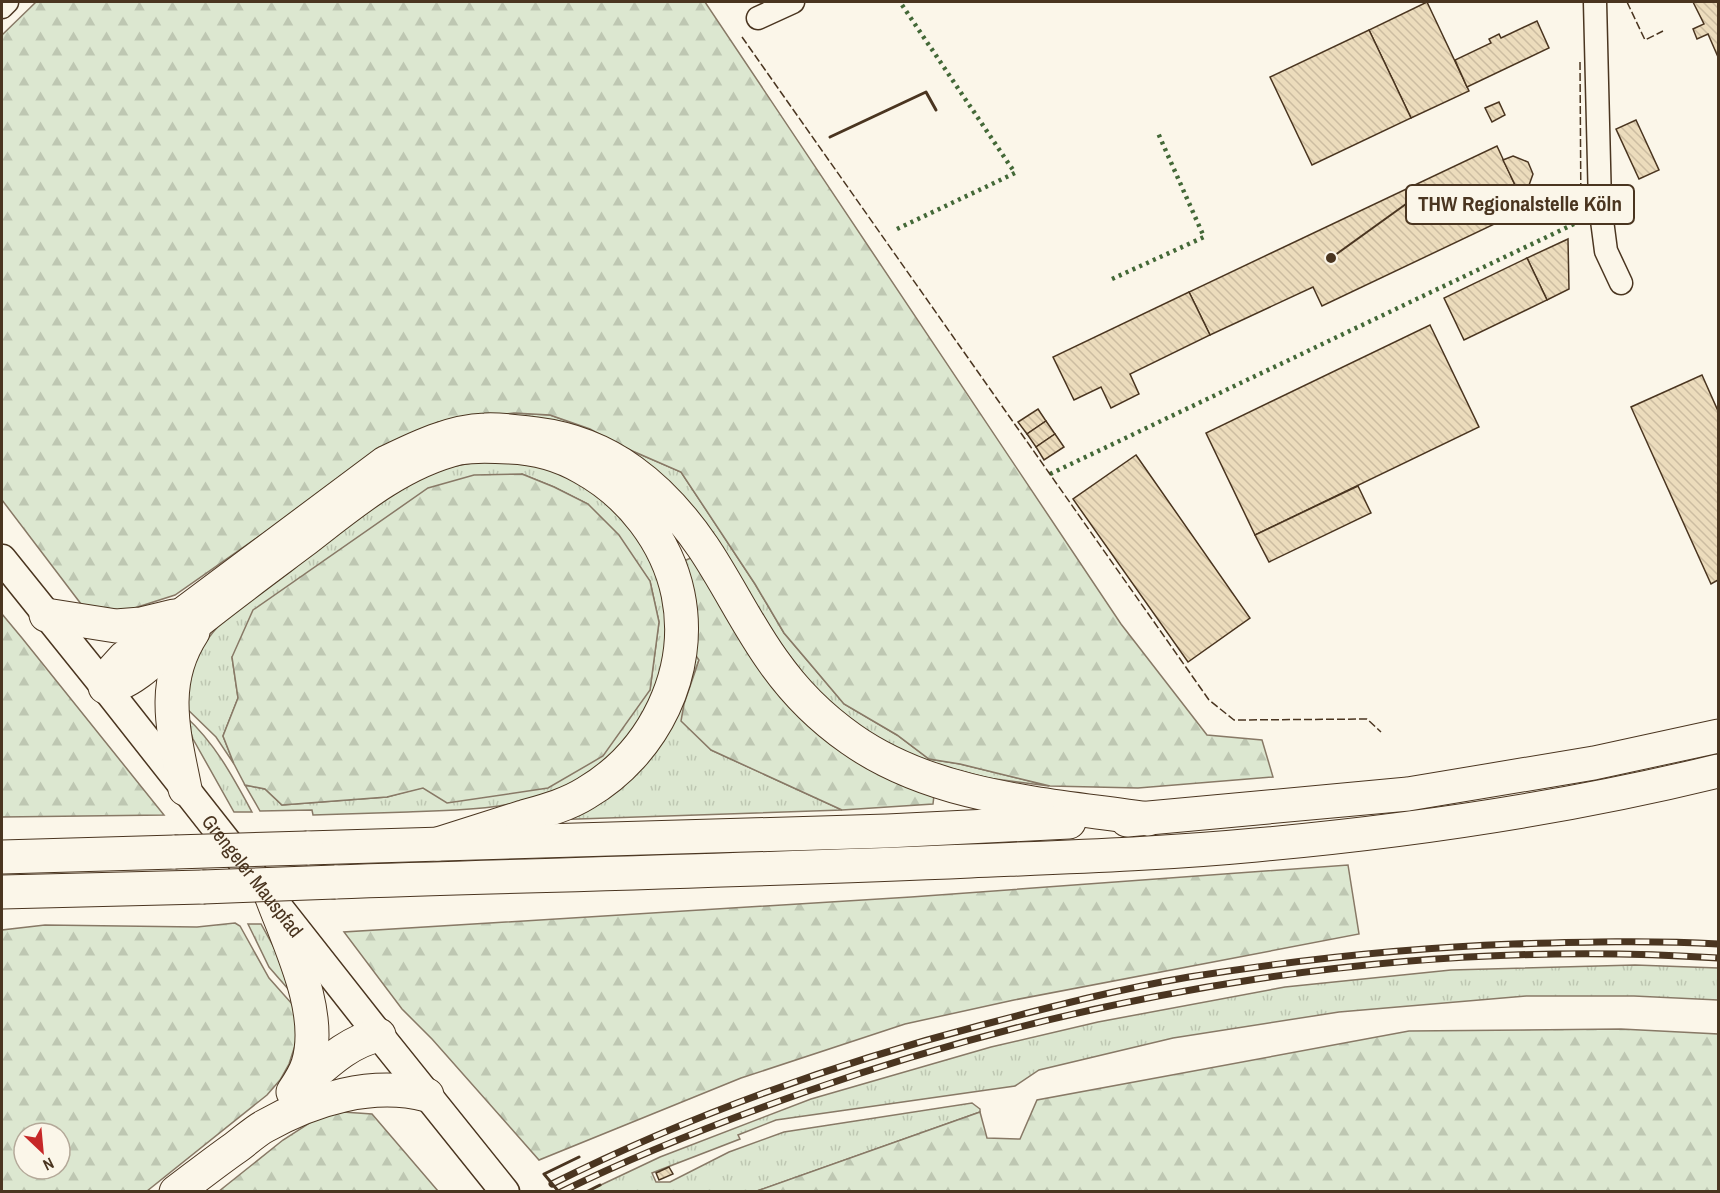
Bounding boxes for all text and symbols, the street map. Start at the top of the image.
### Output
callout: THW Regionalstelle Köln [1406,185,1634,224]
text: THW Regionalstelle Köln [1418,189,1622,218]
street label: Grengeler Mauspfad [196,808,310,942]
north arrow [12,1121,72,1181]
text: N [39,1153,58,1176]

